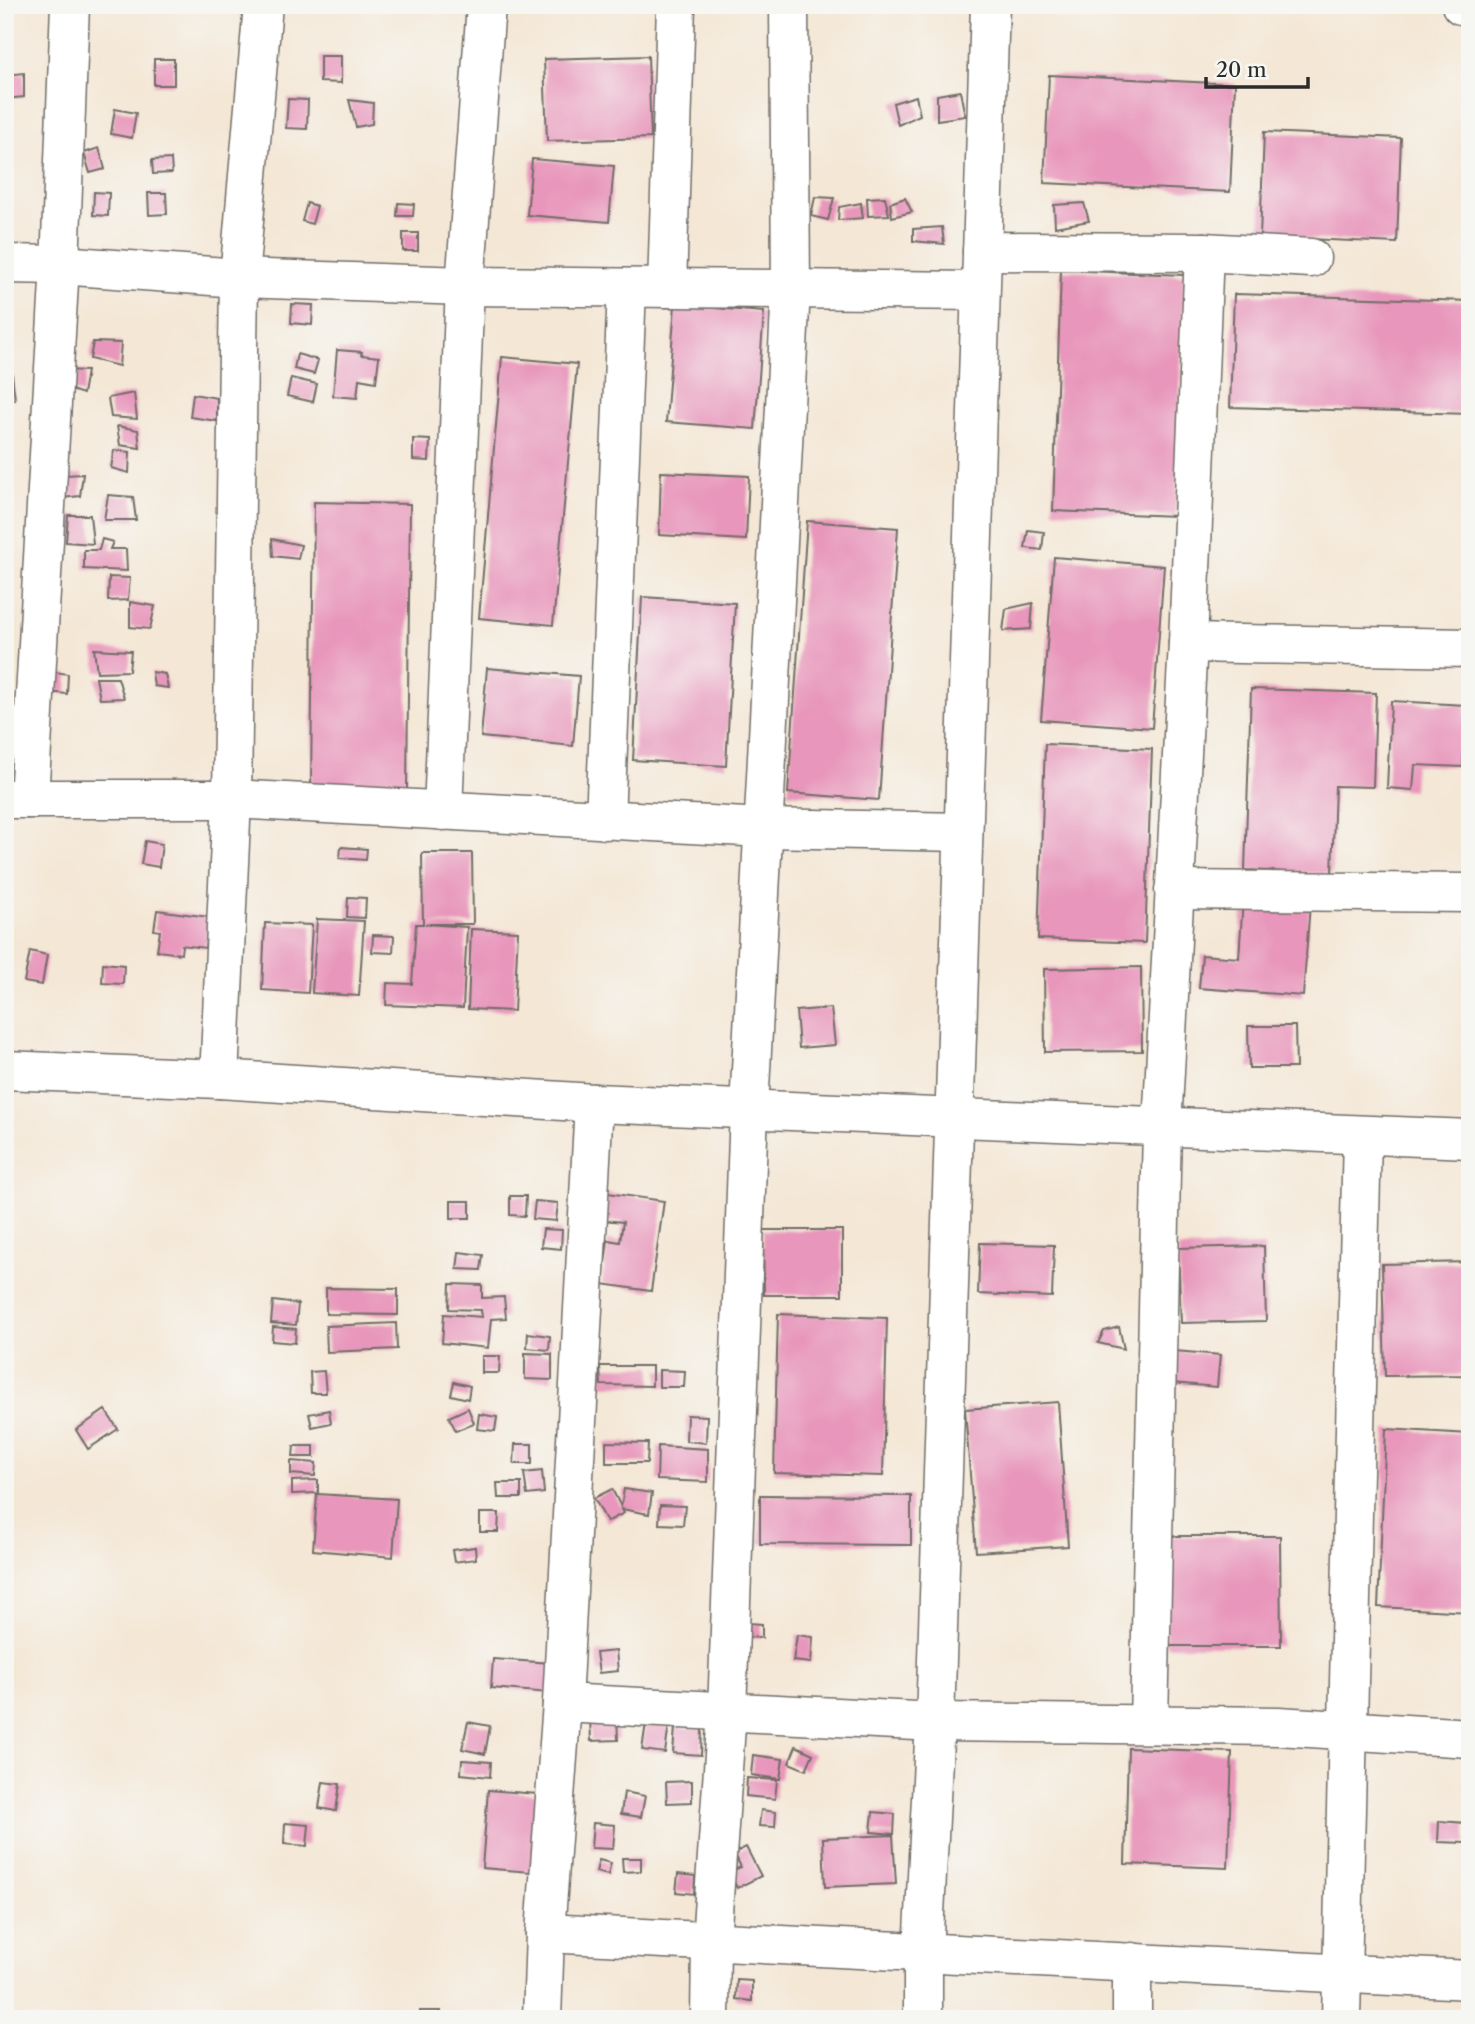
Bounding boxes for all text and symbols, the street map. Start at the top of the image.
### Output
scale bar [1206,46,1307,90]
text: 20 m [1216,57,1267,82]

